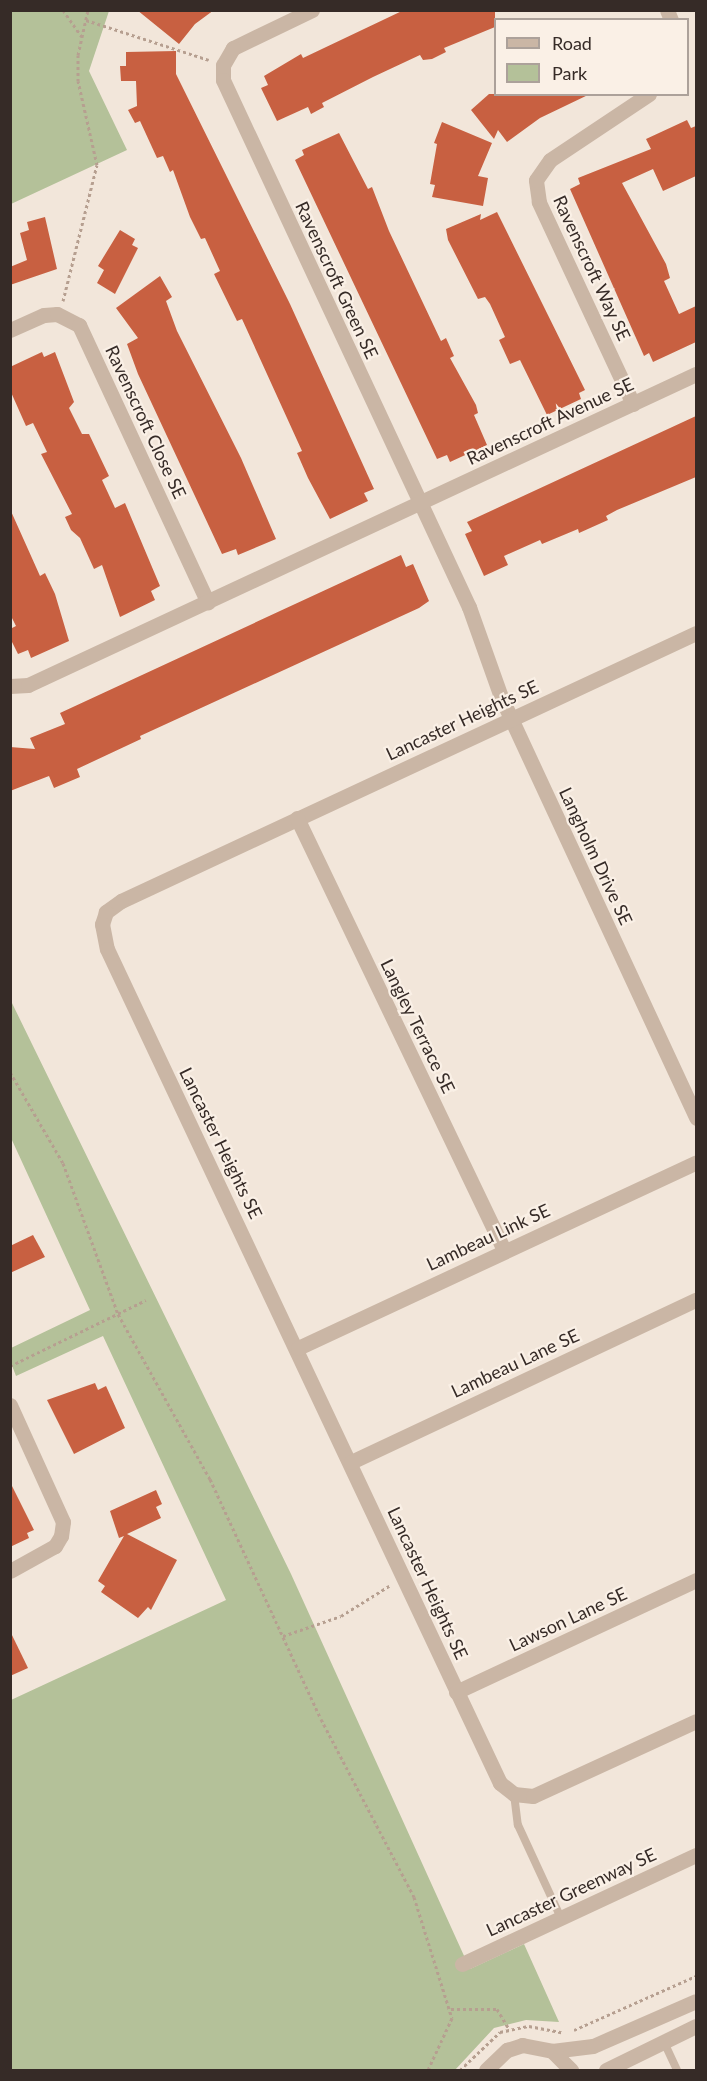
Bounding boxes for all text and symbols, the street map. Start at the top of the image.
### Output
legend [494,18,689,96]
text: Road [552,32,592,54]
text: Park [552,62,587,84]
street label: Ravenscroft Way SE [549,192,635,344]
street label: Ravenscroft Green SE [291,198,383,362]
street label: Ravenscroft Close SE [101,342,191,502]
street label: Ravenscroft Avenue SE [463,373,637,469]
street label: Lancaster Heights SE [382,675,542,765]
street label: Langholm Drive SE [555,784,637,928]
street label: Langley Terrace SE [376,955,460,1097]
street label: Lancaster Heights SE [175,1064,267,1222]
street label: Lambeau Link SE [423,1199,553,1275]
street label: Lambeau Lane SE [448,1324,582,1402]
street label: Lancaster Heights SE [383,1503,473,1663]
street label: Lawson Lane SE [506,1582,630,1656]
street label: Lancaster Greenway SE [482,1843,660,1941]

